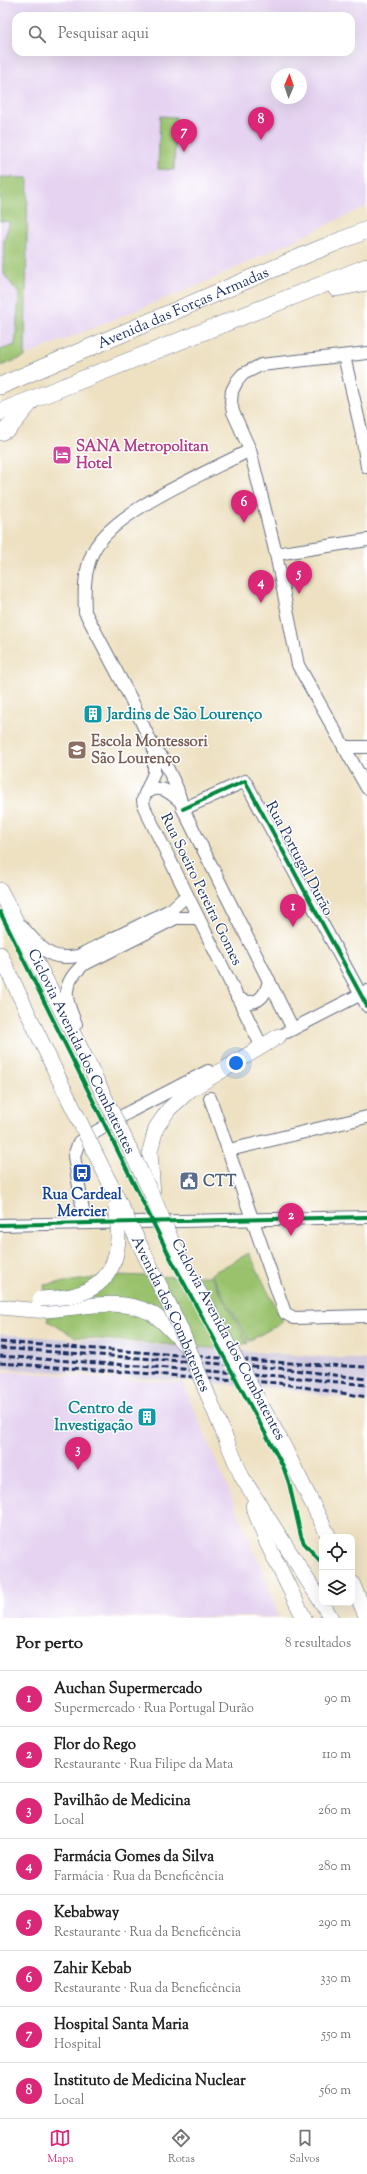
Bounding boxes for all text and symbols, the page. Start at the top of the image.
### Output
search box [12,12,355,56]
icon: search [26,23,48,45]
text: Pesquisar aqui [58,24,149,45]
north arrow [271,68,307,104]
pin: 8 [248,107,274,140]
pin: 7 [171,119,197,152]
street label: Avenida das Forças Armadas [94,263,273,355]
place label: SANA Metropolitan Hotel [76,437,209,475]
hotel icon: SANA Metropolitan Hotel [51,444,73,466]
pin: 6 [231,490,257,523]
pin: 5 [286,561,312,594]
pin: 4 [248,570,274,603]
building icon: Jardins de São Lourenço [82,703,104,725]
place label: Jardins de São Lourenço [106,705,262,726]
place label: Escola Montessori São Lourenço [91,732,208,770]
school or university icon: Escola Montessori São Lourenço [66,739,88,761]
street label: Rua Portugal Durão [260,798,338,920]
street label: Rua Soeiro Pereira Gomes [155,810,247,970]
pin: 1 [280,894,306,927]
street label: Ciclovia Avenida dos Combatentes [22,946,140,1158]
your location [226,1053,246,1073]
bus stop icon: Rua Cardeal Mercier [71,1162,93,1184]
public building icon: CTT [178,1170,200,1192]
place label: CTT [203,1172,237,1193]
place label: Rua Cardeal Mercier [42,1185,123,1223]
pin: 2 [278,1203,304,1236]
street label: Avenida dos Combatentes [125,1233,214,1395]
street label: Ciclovia Avenida dos Combatentes [165,1235,290,1444]
place label: Centro de Investigação [54,1399,133,1437]
building icon: Centro de Investigação [136,1406,158,1428]
pin: 3 [65,1437,91,1470]
map controls [319,1534,355,1606]
button: locate [319,1534,355,1570]
button: layers [319,1570,355,1606]
text: Por perto [16,1632,83,1656]
text: 8 resultados [285,1635,351,1653]
text: Auchan Supermercado [54,1679,202,1700]
text: 1 [27,1690,31,1708]
text: 90 m [324,1690,351,1708]
text: Supermercado · Rua Portugal Durão [54,1700,254,1718]
text: Flor do Rego [54,1735,136,1756]
text: 2 [26,1746,32,1764]
text: 110 m [322,1746,351,1764]
text: Restaurante · Rua Filipe da Mata [54,1756,233,1774]
text: Pavilhão de Medicina [54,1791,191,1812]
text: 3 [26,1802,32,1820]
text: 260 m [318,1802,351,1820]
text: Local [54,1812,84,1830]
text: Farmácia Gomes da Silva [54,1847,214,1868]
text: 4 [26,1858,32,1876]
text: 280 m [318,1858,351,1876]
text: Farmácia · Rua da Beneficência [54,1868,224,1886]
text: Kebabway [54,1903,119,1924]
text: 5 [27,1914,31,1932]
text: 290 m [318,1914,351,1932]
text: Restaurante · Rua da Beneficência [54,1924,241,1942]
text: Zahir Kebab [54,1959,131,1980]
text: 6 [26,1970,32,1988]
text: 330 m [320,1970,351,1988]
text: Restaurante · Rua da Beneficência [54,1980,241,1998]
text: Hospital Santa Maria [54,2015,189,2036]
text: 7 [26,2026,32,2044]
text: 550 m [322,2026,351,2044]
text: Hospital [54,2036,101,2054]
text: Instituto de Medicina Nuclear [54,2071,246,2092]
text: 8 [26,2082,32,2100]
text: 560 m [320,2082,351,2100]
text: Local [54,2092,84,2110]
tab: Mapa [47,2127,74,2167]
tab: Rotas [168,2127,195,2167]
tab: Salvos [289,2127,320,2167]

